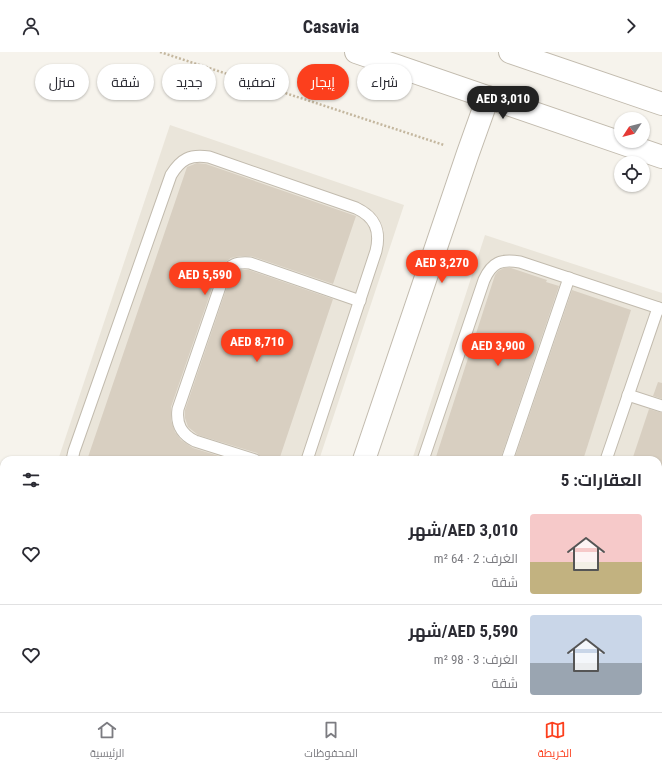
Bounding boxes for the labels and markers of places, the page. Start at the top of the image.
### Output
pin: AED 3,010 [457,86,549,120]
pin: AED 3,270 [396,250,488,284]
pin: AED 5,590 [159,262,251,296]
pin: AED 8,710 [211,329,303,363]
pin: AED 3,900 [452,333,544,367]

